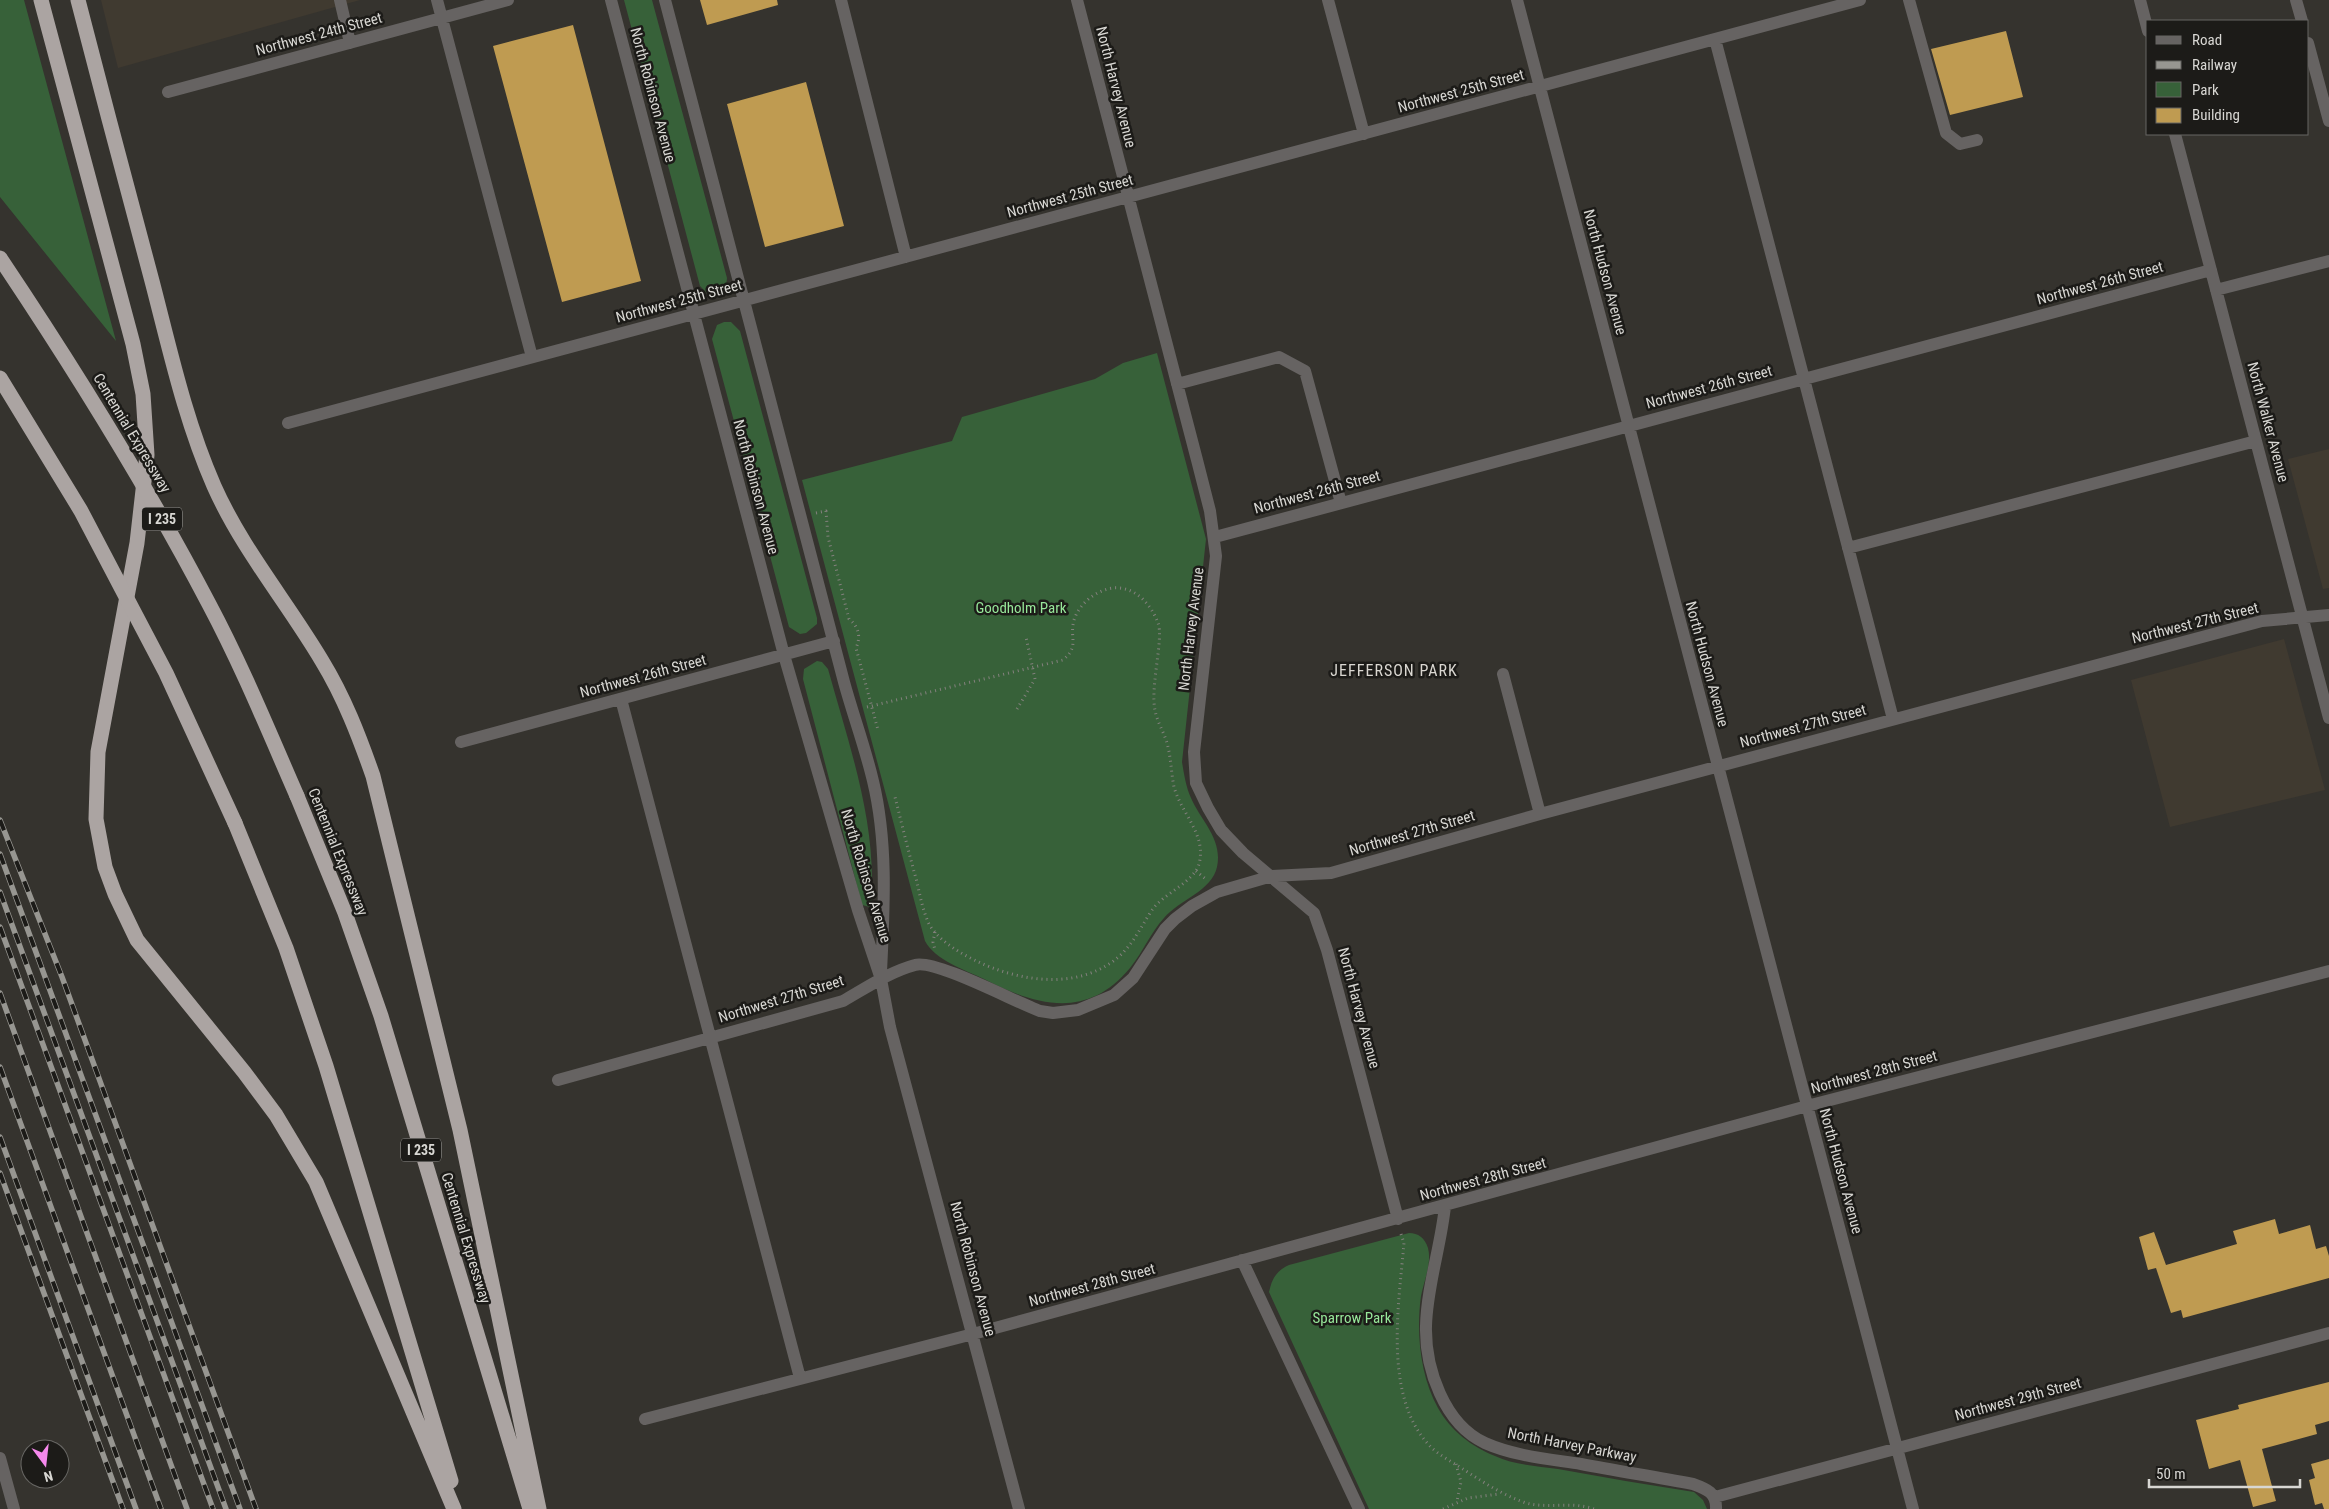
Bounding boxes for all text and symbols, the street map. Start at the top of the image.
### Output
street label: Northwest 24th Street [254,8,384,60]
legend [2146,20,2309,135]
street label: North Harvey Avenue [1092,25,1140,149]
street label: North Robinson Avenue [626,26,680,164]
text: Road [2192,31,2222,49]
text: Railway [2192,56,2237,74]
street label: Northwest 25th Street [1396,65,1526,117]
text: Park [2192,81,2219,99]
text: Building [2192,106,2240,124]
street label: Northwest 25th Street [1005,170,1135,222]
street label: North Hudson Avenue [1580,207,1630,337]
street label: Northwest 26th Street [2035,257,2165,309]
street label: Northwest 25th Street [614,275,744,327]
street label: North Walker Avenue [2243,360,2293,484]
street label: Northwest 26th Street [1644,361,1774,413]
street label: Centennial Expressway [89,370,175,496]
street label: North Robinson Avenue [729,418,783,556]
street label: Northwest 26th Street [1252,466,1382,518]
road number: I 235 [142,508,182,530]
street label: North Harvey Avenue [1174,566,1208,692]
park label: Goodholm Park [975,599,1067,617]
street label: North Hudson Avenue [1682,599,1732,729]
street label: Northwest 27th Street [2130,599,2260,647]
street label: Northwest 26th Street [578,650,708,702]
district label: JEFFERSON PARK [1330,661,1458,680]
street label: Northwest 27th Street [1738,700,1868,752]
street label: Centennial Expressway [304,786,372,918]
street label: Northwest 27th Street [1347,806,1477,860]
street label: North Robinson Avenue [837,807,895,945]
street label: North Harvey Avenue [1334,946,1384,1070]
street label: Northwest 27th Street [716,971,846,1027]
street label: Northwest 28th Street [1809,1046,1939,1098]
street label: North Hudson Avenue [1816,1106,1866,1236]
road number: I 235 [401,1138,441,1162]
street label: Northwest 28th Street [1418,1153,1548,1205]
street label: Centennial Expressway [438,1170,494,1306]
street label: North Robinson Avenue [946,1200,1000,1338]
street label: Northwest 28th Street [1027,1259,1157,1311]
park label: Sparrow Park [1313,1309,1392,1327]
street label: Northwest 29th Street [1953,1373,2083,1425]
street label: North Harvey Parkway [1506,1424,1638,1466]
north arrow [20,1439,70,1489]
scale bar [2149,1456,2300,1488]
text: 50 m [2156,1465,2186,1483]
text: N [42,1468,55,1485]

